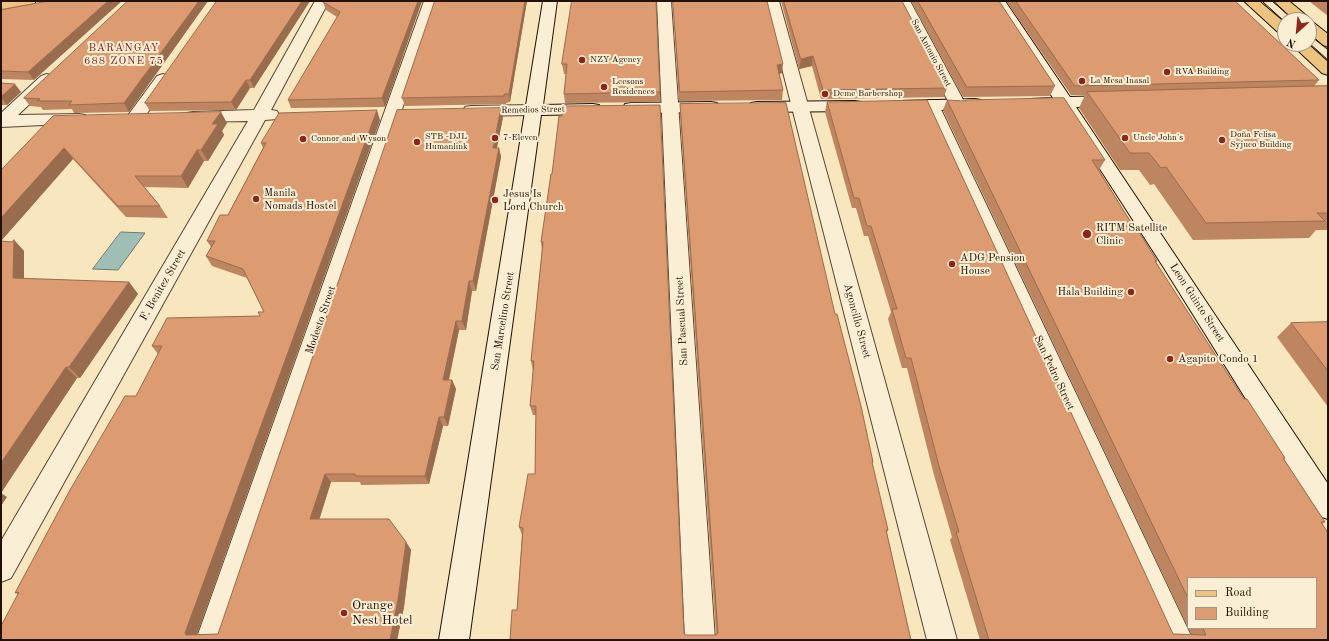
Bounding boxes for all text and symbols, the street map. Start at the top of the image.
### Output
north arrow [1277,12,1317,52]
street label: San Antonio Street [909,17,953,89]
text: N [1286,35,1298,49]
district label: BARANGAY 688 ZONE 75 [84,41,164,67]
marker: NZY Agency [577,55,587,65]
place label: NZY Agency [590,55,641,65]
marker: RVA Building [1162,67,1172,77]
place label: RVA Building [1175,67,1229,77]
marker: La Mesa Inasal [1077,76,1087,86]
place label: La Mesa Inasal [1090,76,1149,86]
place label: Leesons Residences [612,77,655,98]
marker: Leesons Residences [599,82,609,92]
marker: Deme Barbershop [820,89,830,99]
place label: Deme Barbershop [833,89,903,99]
street label: Remedios Street [501,104,565,116]
place label: Doña Felisa Syjuco Building [1230,130,1292,151]
place label: STB -DJL Humanlink [425,132,468,153]
marker: 7-Eleven [490,133,500,143]
place label: 7-Eleven [503,133,538,143]
marker: Uncle John's [1120,133,1130,143]
place label: Uncle John's [1133,133,1183,143]
marker: Connor and Wyson [298,134,308,144]
place label: Connor and Wyson [311,134,386,144]
marker: Doña Felisa Syjuco Building [1217,135,1227,145]
marker: STB -DJL Humanlink [412,137,422,147]
place label: Manila Nomads Hostel [264,186,336,212]
place label: Jesus Is Lord Church [503,187,564,213]
marker: Manila Nomads Hostel [251,194,261,204]
marker: Jesus Is Lord Church [490,195,500,205]
place label: RITM Satellite Clinic [1096,221,1167,247]
marker: RITM Satellite Clinic [1081,228,1093,240]
street label: F. Benitez Street [137,247,189,323]
place label: ADG Pension House [960,251,1025,277]
marker: ADG Pension House [947,259,957,269]
street label: Leon Guinto Street [1167,261,1227,345]
street label: San Marcelino Street [489,271,517,371]
street label: San Pascual Street [673,276,691,366]
street label: Agoncillo Street [841,282,873,360]
street label: Modesto Street [303,284,339,356]
place label: Hala Building [1057,285,1123,299]
marker: Hala Building [1126,287,1136,297]
street label: San Pedro Street [1031,333,1077,413]
place label: Agapito Condo 1 [1178,352,1258,366]
marker: Agapito Condo 1 [1165,354,1175,364]
legend [1187,577,1317,629]
text: Road [1225,587,1252,599]
place label: Orange Nest Hotel [352,598,413,629]
text: Building [1225,607,1269,619]
marker: Orange Nest Hotel [339,608,349,618]

